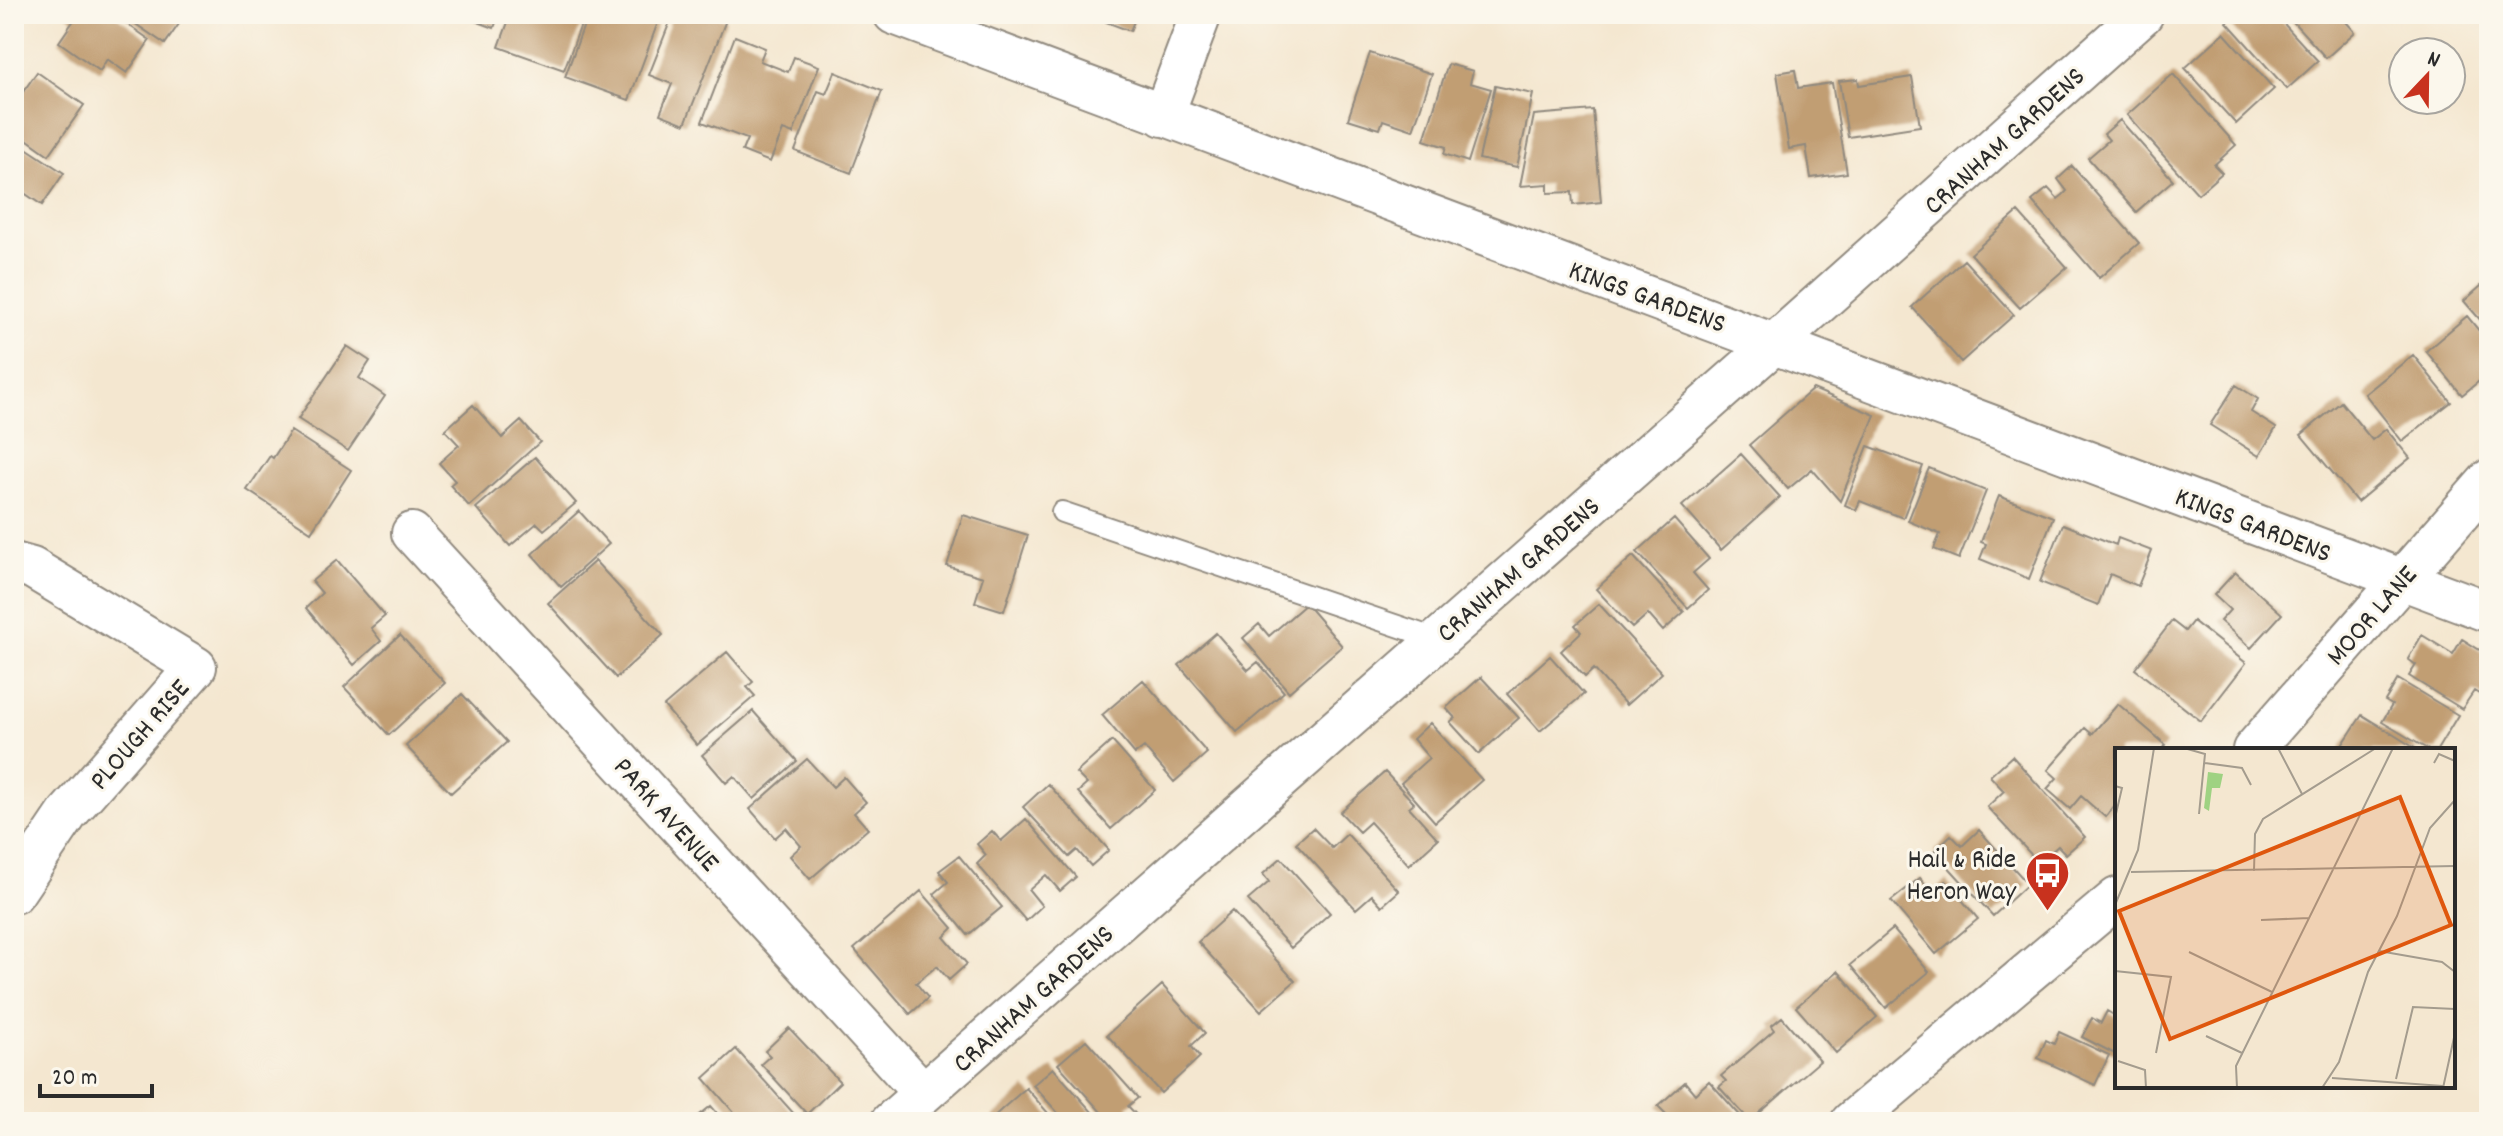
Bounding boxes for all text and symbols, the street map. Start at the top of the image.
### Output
north arrow [2387,36,2467,116]
text: N [2422,44,2444,77]
street label: CRANHAM GARDENS [1917,59,2096,226]
street label: KINGS GARDENS [1562,253,1731,347]
street label: KINGS GARDENS [2168,479,2336,576]
street label: CRANHAM GARDENS [1430,489,1611,654]
street label: MOOR LANE [2319,558,2429,676]
street label: PLOUGH RISE [82,672,202,801]
inset map [2115,748,2455,1088]
street label: PARK AVENUE [602,750,727,883]
place label: Hail & Ride Heron Way [1907,842,2017,914]
bus stop icon: Hail & Ride Heron Way [2023,849,2071,912]
street label: CRANHAM GARDENS [946,917,1125,1084]
scale bar [40,1048,152,1098]
text: 20 m [52,1062,98,1096]

